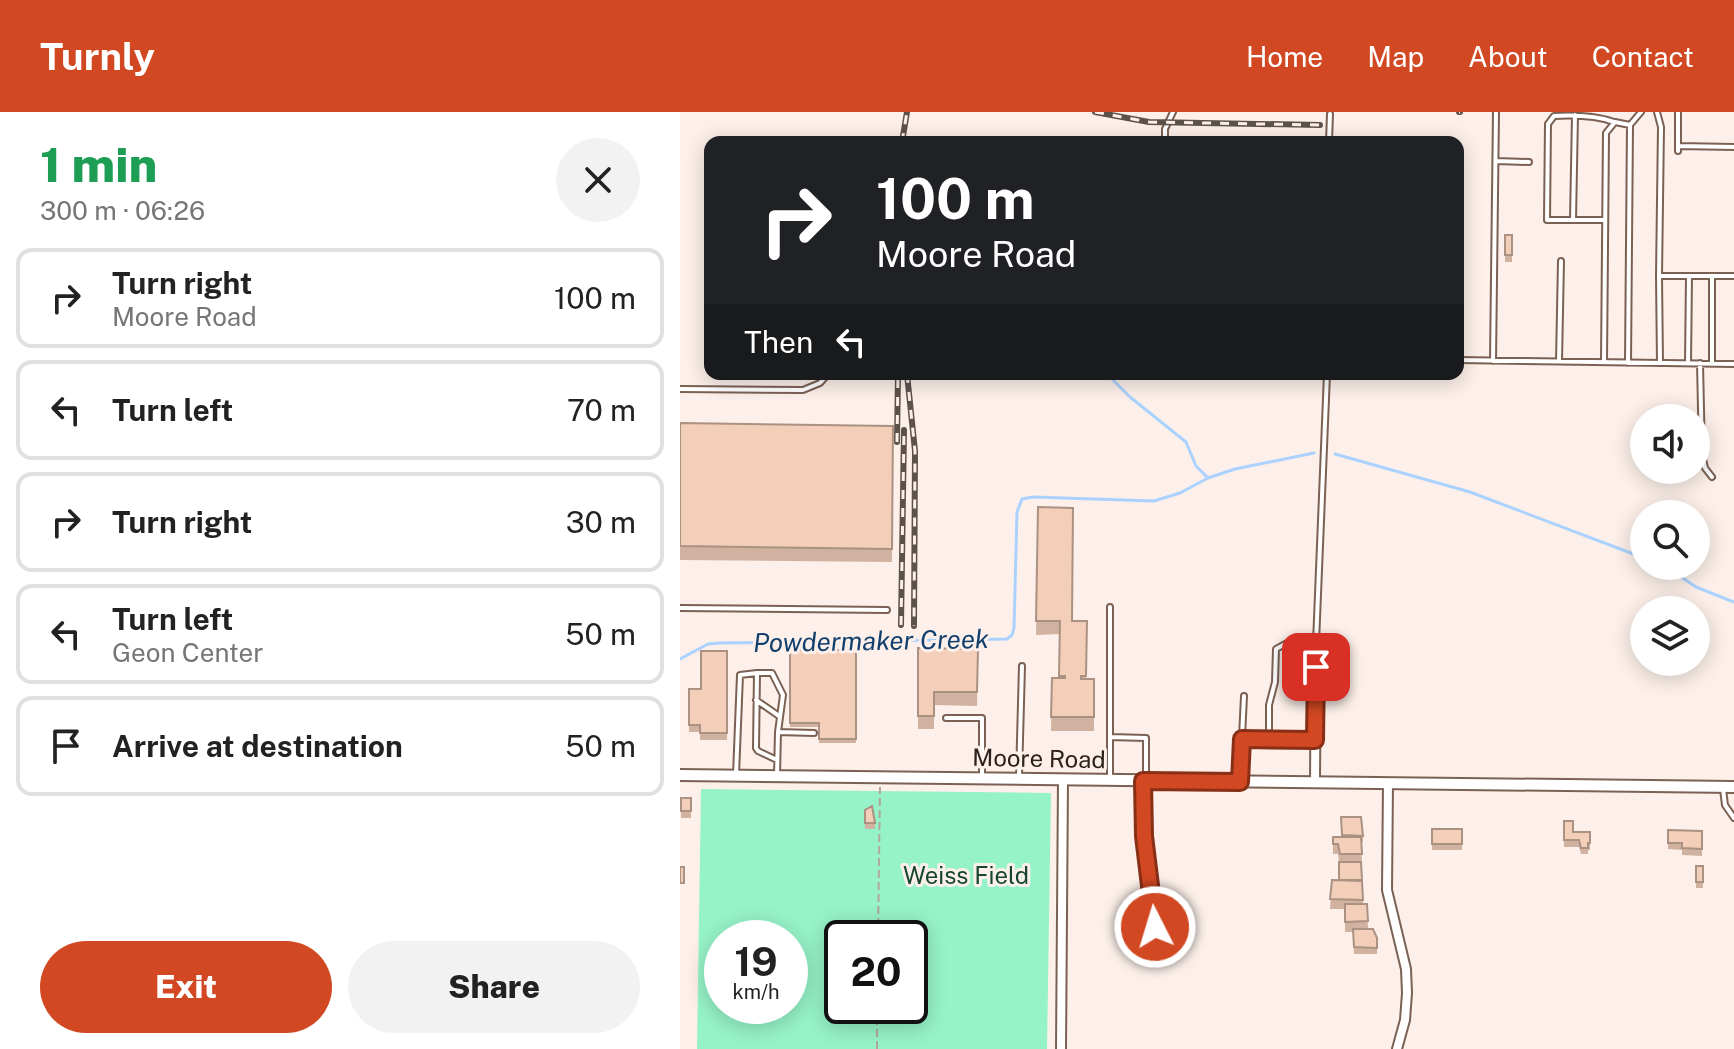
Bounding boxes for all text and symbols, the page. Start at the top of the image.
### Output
text: Turnly [40,34,155,79]
text: Home [1246,40,1323,73]
text: Map [1367,40,1424,73]
text: About [1468,40,1548,73]
text: Contact [1592,40,1694,73]
text: 1 min [40,136,157,193]
button: close [556,138,640,222]
text: 100 m [876,166,1035,232]
icon: right [744,168,848,272]
text: 300 m · 06:26 [40,195,205,226]
text: Moore Road [876,233,1076,275]
text: Turn right [112,265,252,301]
icon: right [44,276,88,320]
text: 100 m [554,280,636,316]
text: Moore Road [112,301,257,332]
icon: left [829,320,873,364]
text: Then [744,324,813,360]
icon: left [44,388,88,432]
text: Turn left [112,392,233,428]
text: 70 m [567,392,636,428]
map controls [1630,404,1710,676]
button: sound [1630,404,1710,484]
icon: right [44,500,88,544]
button: search [1630,500,1710,580]
text: Turn right [112,504,252,540]
text: 30 m [566,504,636,540]
button: layers [1630,596,1710,676]
text: Turn left [112,601,233,637]
icon: left [44,612,88,656]
text: 50 m [565,616,636,652]
water label: Powdermaker Creek [753,623,989,658]
pin [1282,633,1350,701]
text: Geon Center [112,637,264,668]
icon: arrive [1294,645,1338,689]
icon: arrive [44,724,88,768]
text: Arrive at destination [112,728,403,764]
text: 50 m [565,728,636,764]
street label: Moore Road [972,743,1106,773]
park label: Weiss Field [903,861,1029,889]
position arrow [1113,885,1197,969]
speed limit sign: 20 [824,920,928,1024]
text: 19 [734,938,778,985]
button: Exit [40,941,332,1033]
button: Share [348,941,640,1033]
text: km/h [732,980,780,1004]

